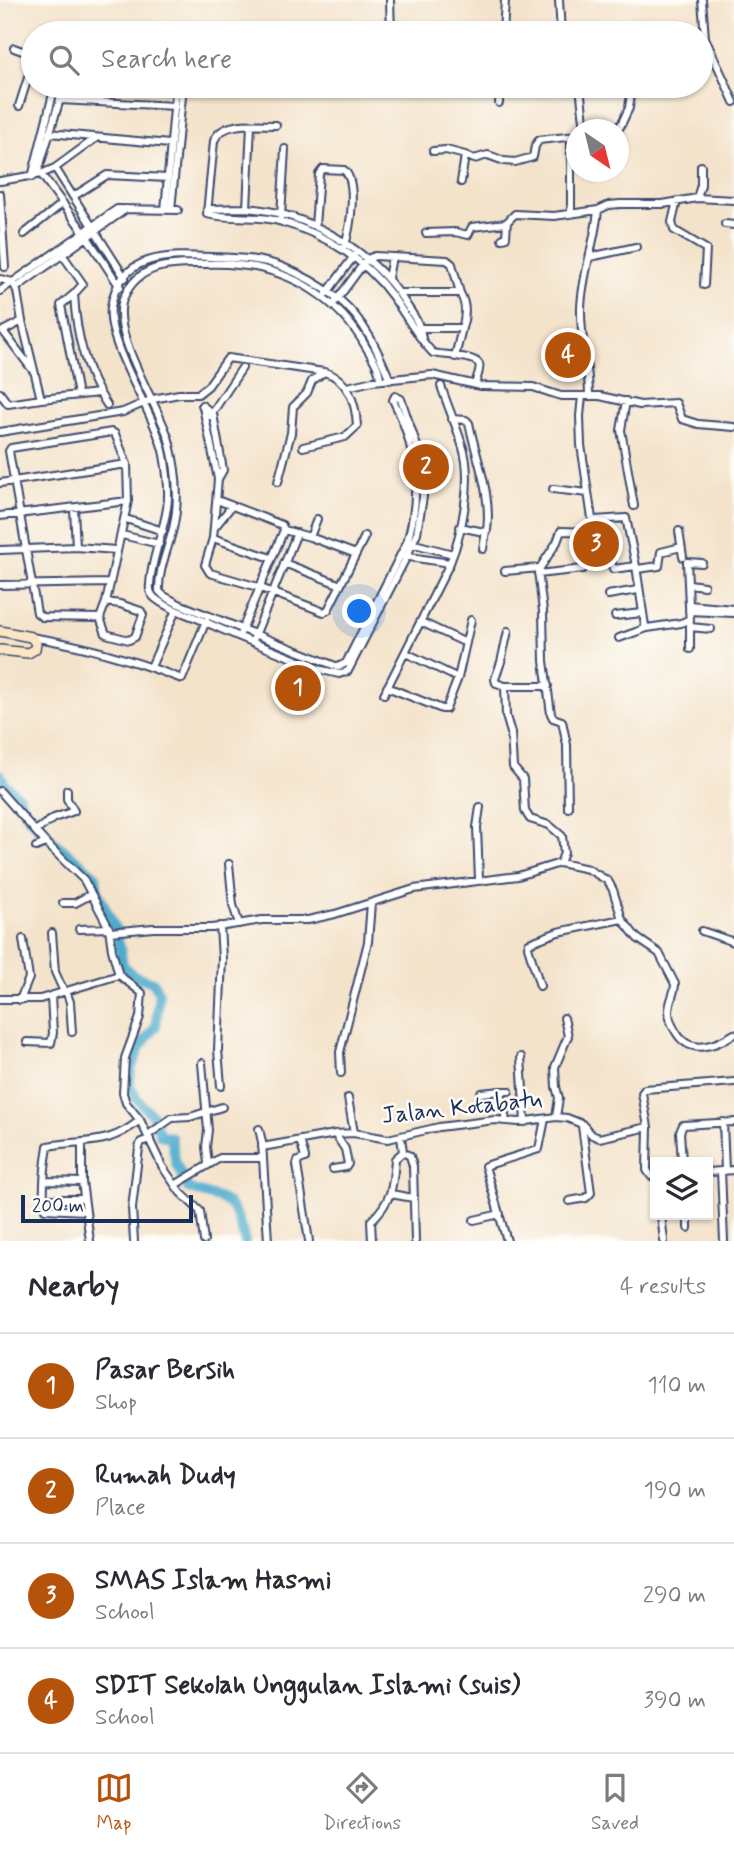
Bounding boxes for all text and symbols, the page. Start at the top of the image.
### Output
search box [21,21,713,98]
icon: search [45,41,83,79]
text: Search here [101,43,232,77]
north arrow [566,119,629,182]
pin: 4 [545,329,591,381]
pin: 2 [403,441,449,493]
pin: 3 [573,518,619,570]
your location [342,594,376,628]
pin: 1 [275,662,321,714]
street label: Jalan Kotabatu [380,1084,544,1132]
map controls [650,1157,713,1220]
button: layers [650,1157,713,1220]
scale bar [21,1192,192,1224]
text: 200 m [32,1194,84,1219]
text: Nearby [28,1267,119,1306]
text: 4 results [620,1272,706,1302]
text: Pasar Bersih [95,1354,235,1388]
text: 1 [46,1371,56,1401]
text: 110 m [647,1371,706,1401]
text: Shop [95,1388,137,1418]
text: Rumah Dudy [95,1459,236,1493]
text: 2 [45,1476,57,1506]
text: 190 m [644,1476,706,1506]
text: Place [95,1493,146,1523]
text: SMAS Islam Hasmi [95,1564,331,1598]
text: 3 [46,1581,56,1611]
text: 290 m [643,1581,706,1611]
text: School [95,1598,155,1628]
text: SDIT Sekolah Unggulan Islami (suis) [95,1669,520,1703]
text: 4 [44,1686,58,1716]
text: 390 m [644,1686,706,1716]
text: School [95,1703,155,1733]
tab: Map [95,1769,133,1836]
tab: Directions [323,1769,401,1836]
tab: Saved [591,1769,639,1836]

